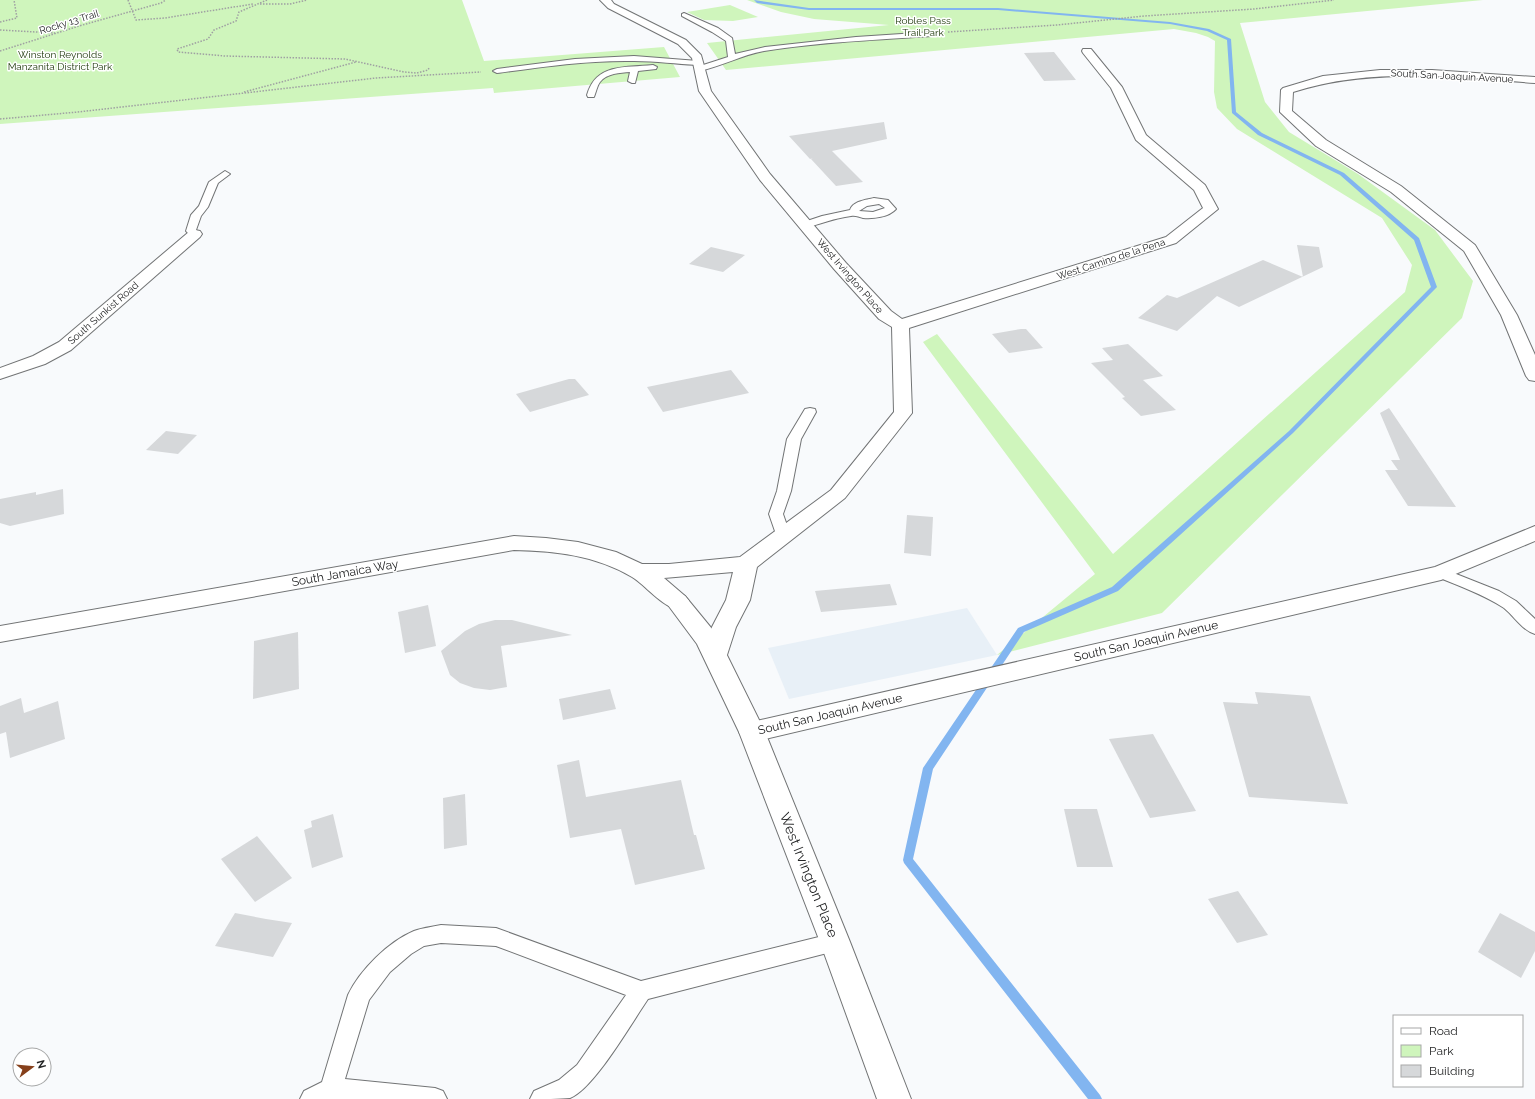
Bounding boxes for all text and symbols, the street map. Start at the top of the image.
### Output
street label: Rocky 13 Trail [38,8,100,36]
park label: Robles Pass Trail Park [895,15,951,38]
park label: Winston Reynolds Manzanita District Park [8,49,113,72]
street label: South San Joaquin Avenue [1390,67,1514,85]
street label: West Irvington Place [815,236,885,316]
street label: West Camino de la Pena [1056,236,1166,282]
street label: South Sunkist Road [66,279,140,347]
street label: South Jamaica Way [290,557,400,589]
street label: South San Joaquin Avenue [1073,618,1219,664]
street label: South San Joaquin Avenue [757,691,903,737]
street label: West Irvington Place [777,810,841,940]
legend [1393,1015,1523,1087]
text: Road [1429,1024,1458,1038]
text: Park [1429,1044,1454,1058]
north arrow [12,1047,52,1087]
text: N [34,1059,49,1070]
text: Building [1429,1064,1475,1078]

